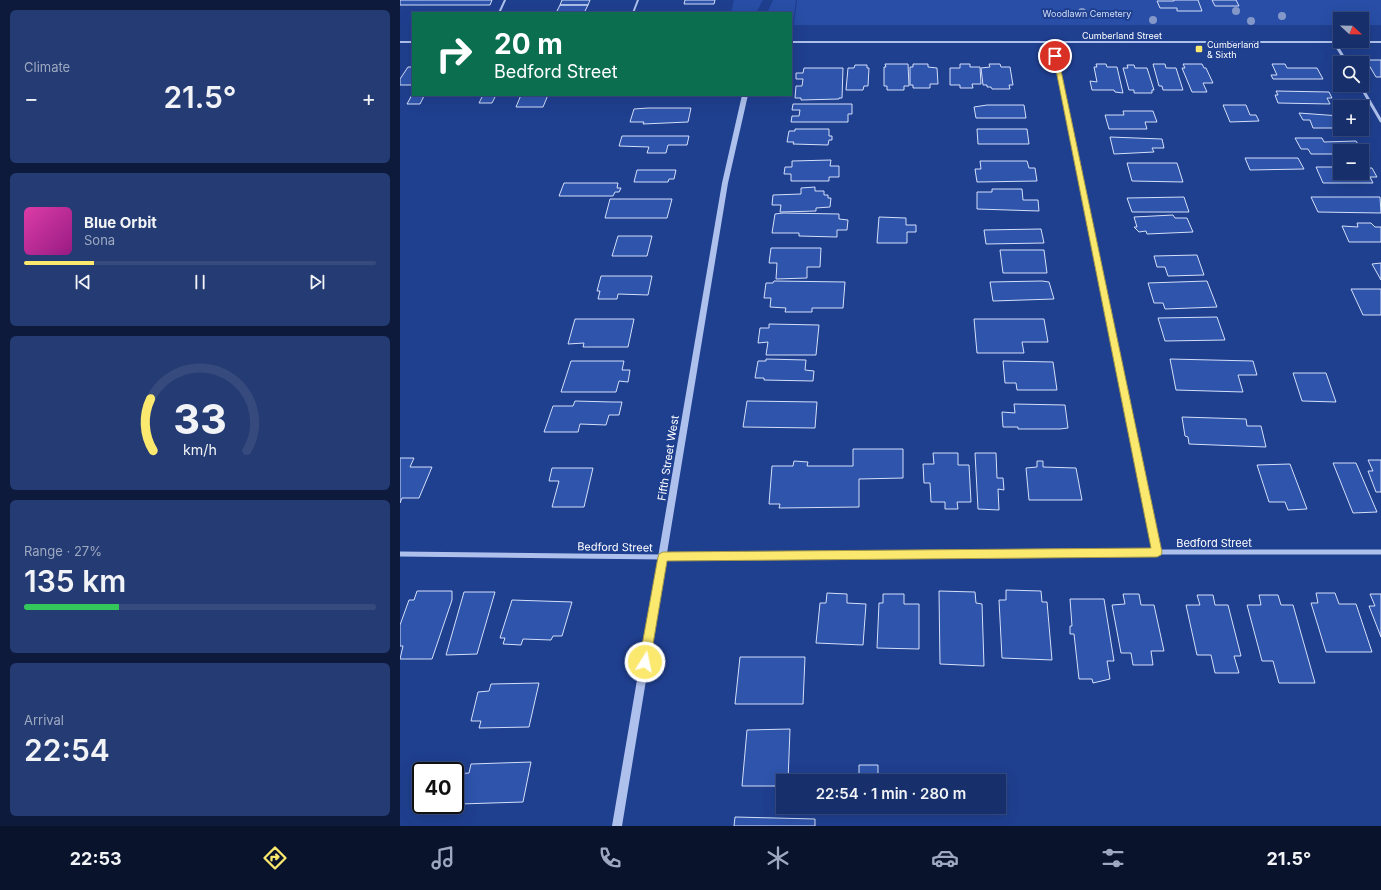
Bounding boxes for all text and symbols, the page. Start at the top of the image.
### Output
park label: Woodlawn Cemetery [1043,8,1131,19]
north arrow [1333,12,1369,48]
map controls [1333,12,1369,180]
text: 20 m [494,27,563,61]
icon: right [428,28,480,80]
street label: Cumberland Street [1082,30,1162,41]
pin [1038,39,1072,73]
place label: Cumberland & Sixth [1207,39,1259,60]
marker: Cumberland & Sixth [1194,44,1204,54]
icon: arrive [1044,45,1066,67]
button: search [1333,56,1369,92]
text: Climate [24,59,70,75]
text: Bedford Street [494,61,618,82]
text: 21.5° [163,79,237,115]
text: − [24,85,39,111]
text: + [361,85,376,111]
button: + [1333,100,1369,136]
button: − [1333,144,1369,180]
text: Blue Orbit [84,213,157,232]
text: Sona [84,232,115,248]
icon: previous [72,271,94,293]
icon: pause [189,271,211,293]
icon: next [306,271,328,293]
text: 33 [173,394,227,444]
street label: Fifth Street West [654,414,682,502]
text: km/h [183,441,217,458]
street label: Bedford Street [1176,536,1252,550]
street label: Bedford Street [577,539,653,555]
text: Range · 27% [24,543,102,559]
text: 135 km [24,563,126,599]
position arrow [624,641,666,683]
text: Arrival [24,712,64,728]
text: 22:54 [24,732,110,768]
speed limit sign: 40 [412,762,464,814]
text: 22:54 · 1 min · 280 m [816,784,966,803]
icon: directions [261,844,289,872]
icon: music [429,844,457,872]
icon: phone [596,844,624,872]
icon: climate [764,844,792,872]
icon: car [931,844,959,872]
icon: filters [1099,844,1127,872]
text: 22:53 [70,848,122,869]
text: 21.5° [1267,848,1311,869]

